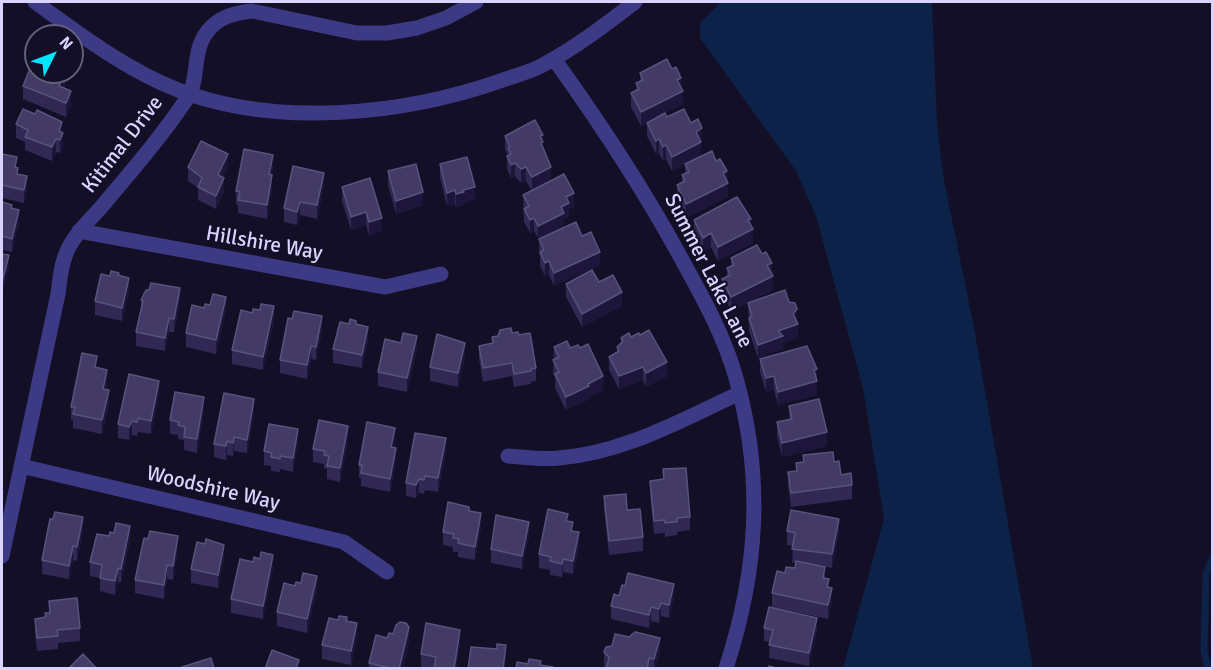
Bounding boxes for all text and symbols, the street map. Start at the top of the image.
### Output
north arrow [24,24,84,84]
text: N [55,32,77,54]
street label: Kitimal Drive [77,91,169,199]
street label: Summer Lake Lane [658,190,758,352]
street label: Hillshire Way [204,221,324,267]
street label: Woodshire Way [144,461,282,517]

